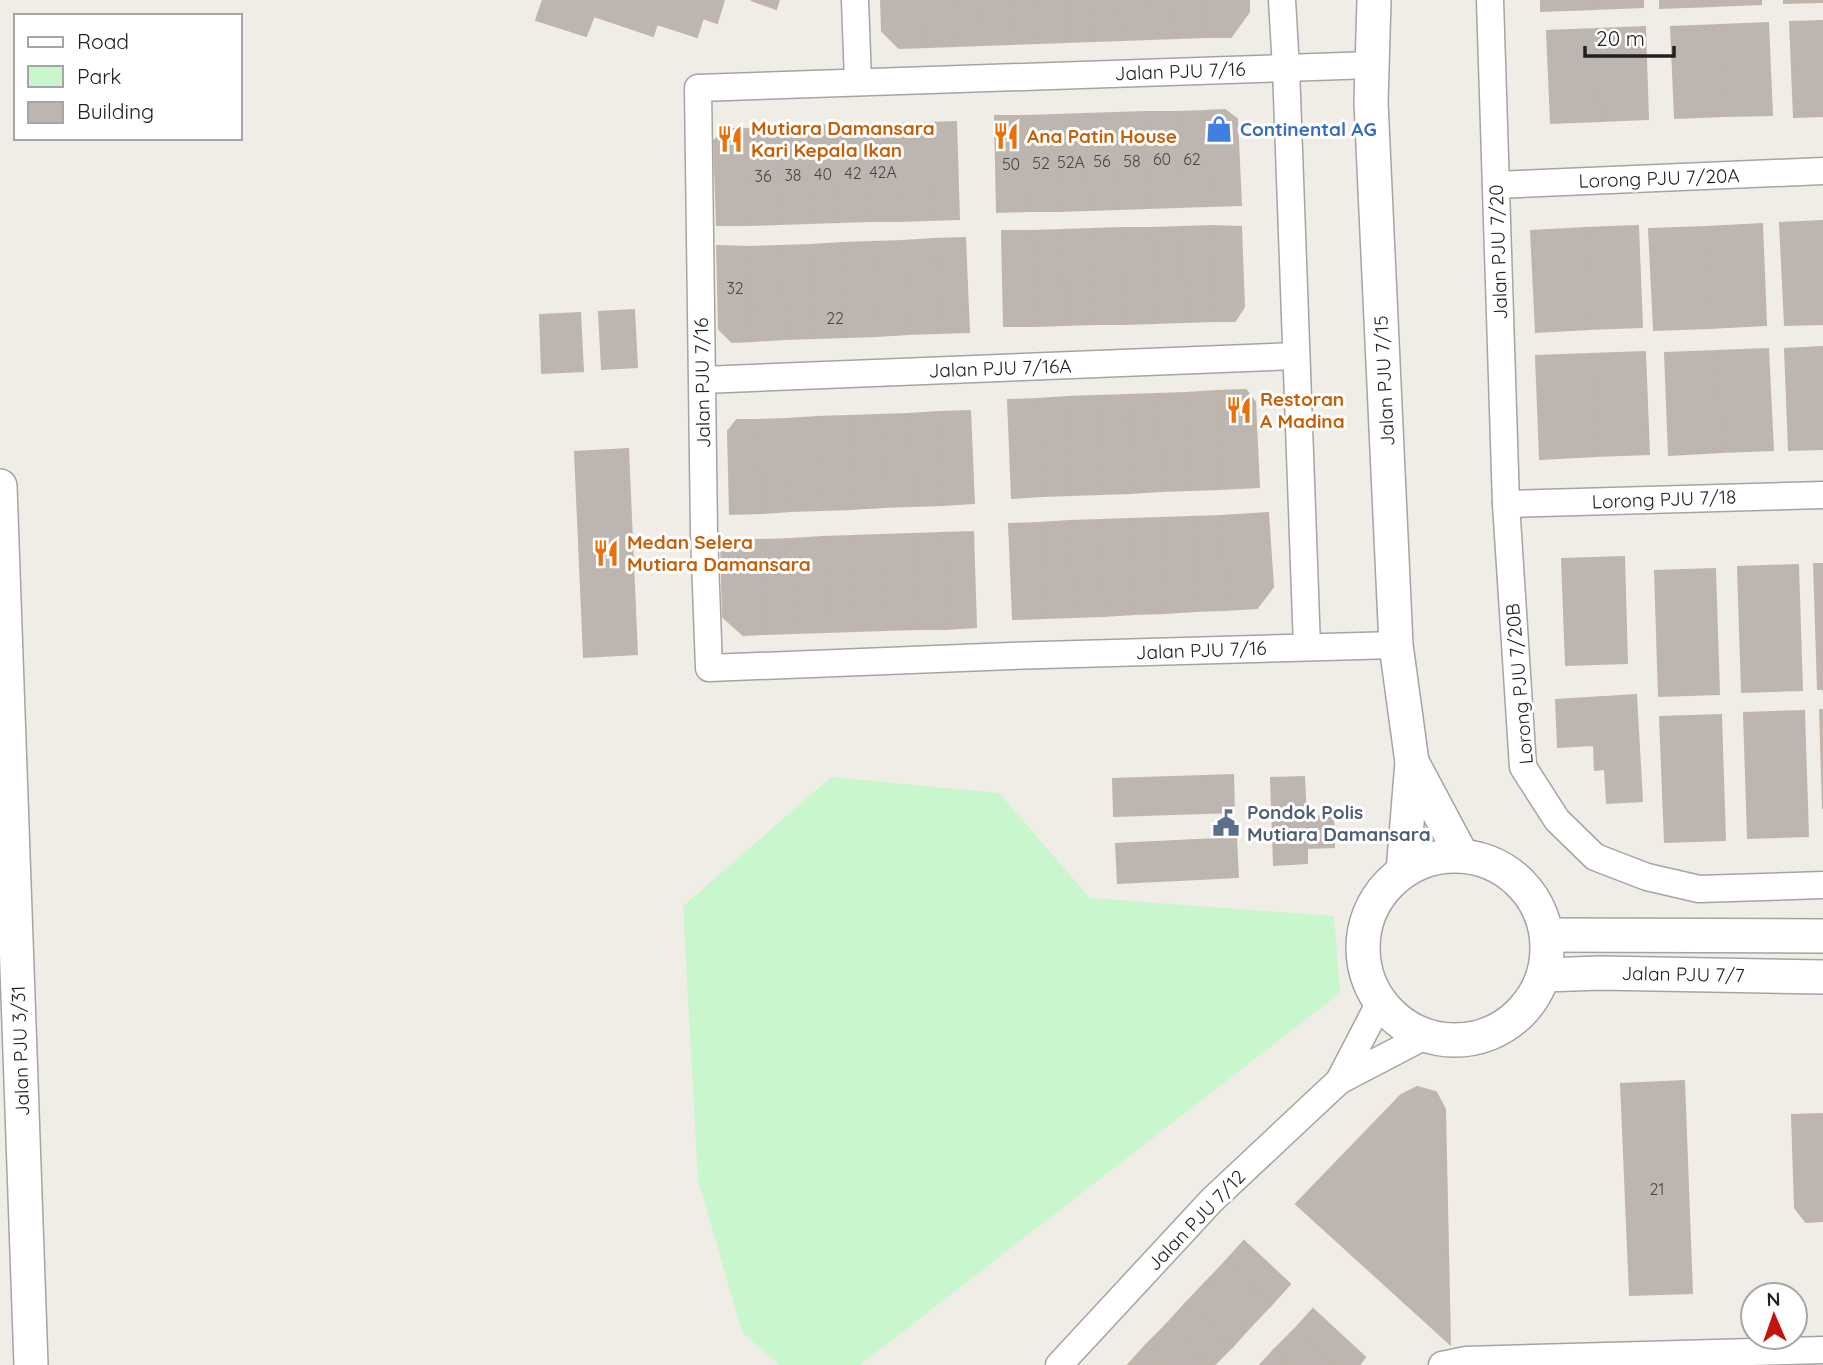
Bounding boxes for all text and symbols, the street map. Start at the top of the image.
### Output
legend [14,14,242,140]
scale bar [1585,14,1674,58]
text: 20 m [1596,25,1645,51]
text: Road [77,28,129,54]
street label: Jalan PJU 7/16 [1114,57,1246,85]
text: Park [77,63,121,89]
text: Building [77,98,154,124]
shop icon: Continental AG [1204,114,1234,144]
place label: Mutiara Damansara Kari Kepala Ikan [751,116,935,162]
place label: Continental AG [1240,117,1377,141]
restaurant icon: Ana Patin House [991,121,1021,151]
restaurant icon: Mutiara Damansara Kari Kepala Ikan [715,124,745,154]
place label: Ana Patin House [1027,124,1177,148]
house number: 60 [1153,149,1171,169]
house number: 62 [1183,149,1201,169]
house number: 56 [1093,151,1111,171]
house number: 58 [1123,151,1141,171]
house number: 52A [1057,152,1085,172]
house number: 52 [1032,153,1050,173]
house number: 50 [1002,154,1020,174]
house number: 42A [869,162,897,182]
house number: 42 [844,163,862,183]
street label: Lorong PJU 7/20A [1578,163,1740,193]
house number: 40 [814,164,832,184]
house number: 38 [784,165,802,185]
house number: 36 [755,166,772,186]
street label: Jalan PJU 7/20 [1484,184,1512,320]
house number: 32 [726,278,744,298]
house number: 22 [826,308,844,328]
street label: Jalan PJU 7/15 [1369,315,1399,447]
street label: Jalan PJU 7/16 [689,317,715,449]
street label: Jalan PJU 7/16A [928,354,1072,382]
place label: Restoran A Madina [1260,387,1345,433]
restaurant icon: Restoran A Madina [1224,395,1254,425]
street label: Lorong PJU 7/18 [1591,484,1737,514]
place label: Medan Selera Mutiara Damansara [627,530,811,576]
restaurant icon: Medan Selera Mutiara Damansara [591,538,621,568]
street label: Lorong PJU 7/20B [1500,603,1538,765]
street label: Jalan PJU 7/16 [1135,636,1267,664]
place label: Pondok Polis Mutiara Damansara [1247,800,1431,846]
public building icon: Pondok Polis Mutiara Damansara [1211,808,1241,838]
street label: Jalan PJU 7/7 [1621,961,1745,987]
street label: Jalan PJU 3/31 [6,985,34,1117]
street label: Jalan PJU 7/12 [1142,1164,1250,1276]
house number: 21 [1650,1179,1664,1199]
north arrow [1739,1281,1809,1351]
text: N [1766,1287,1781,1311]

